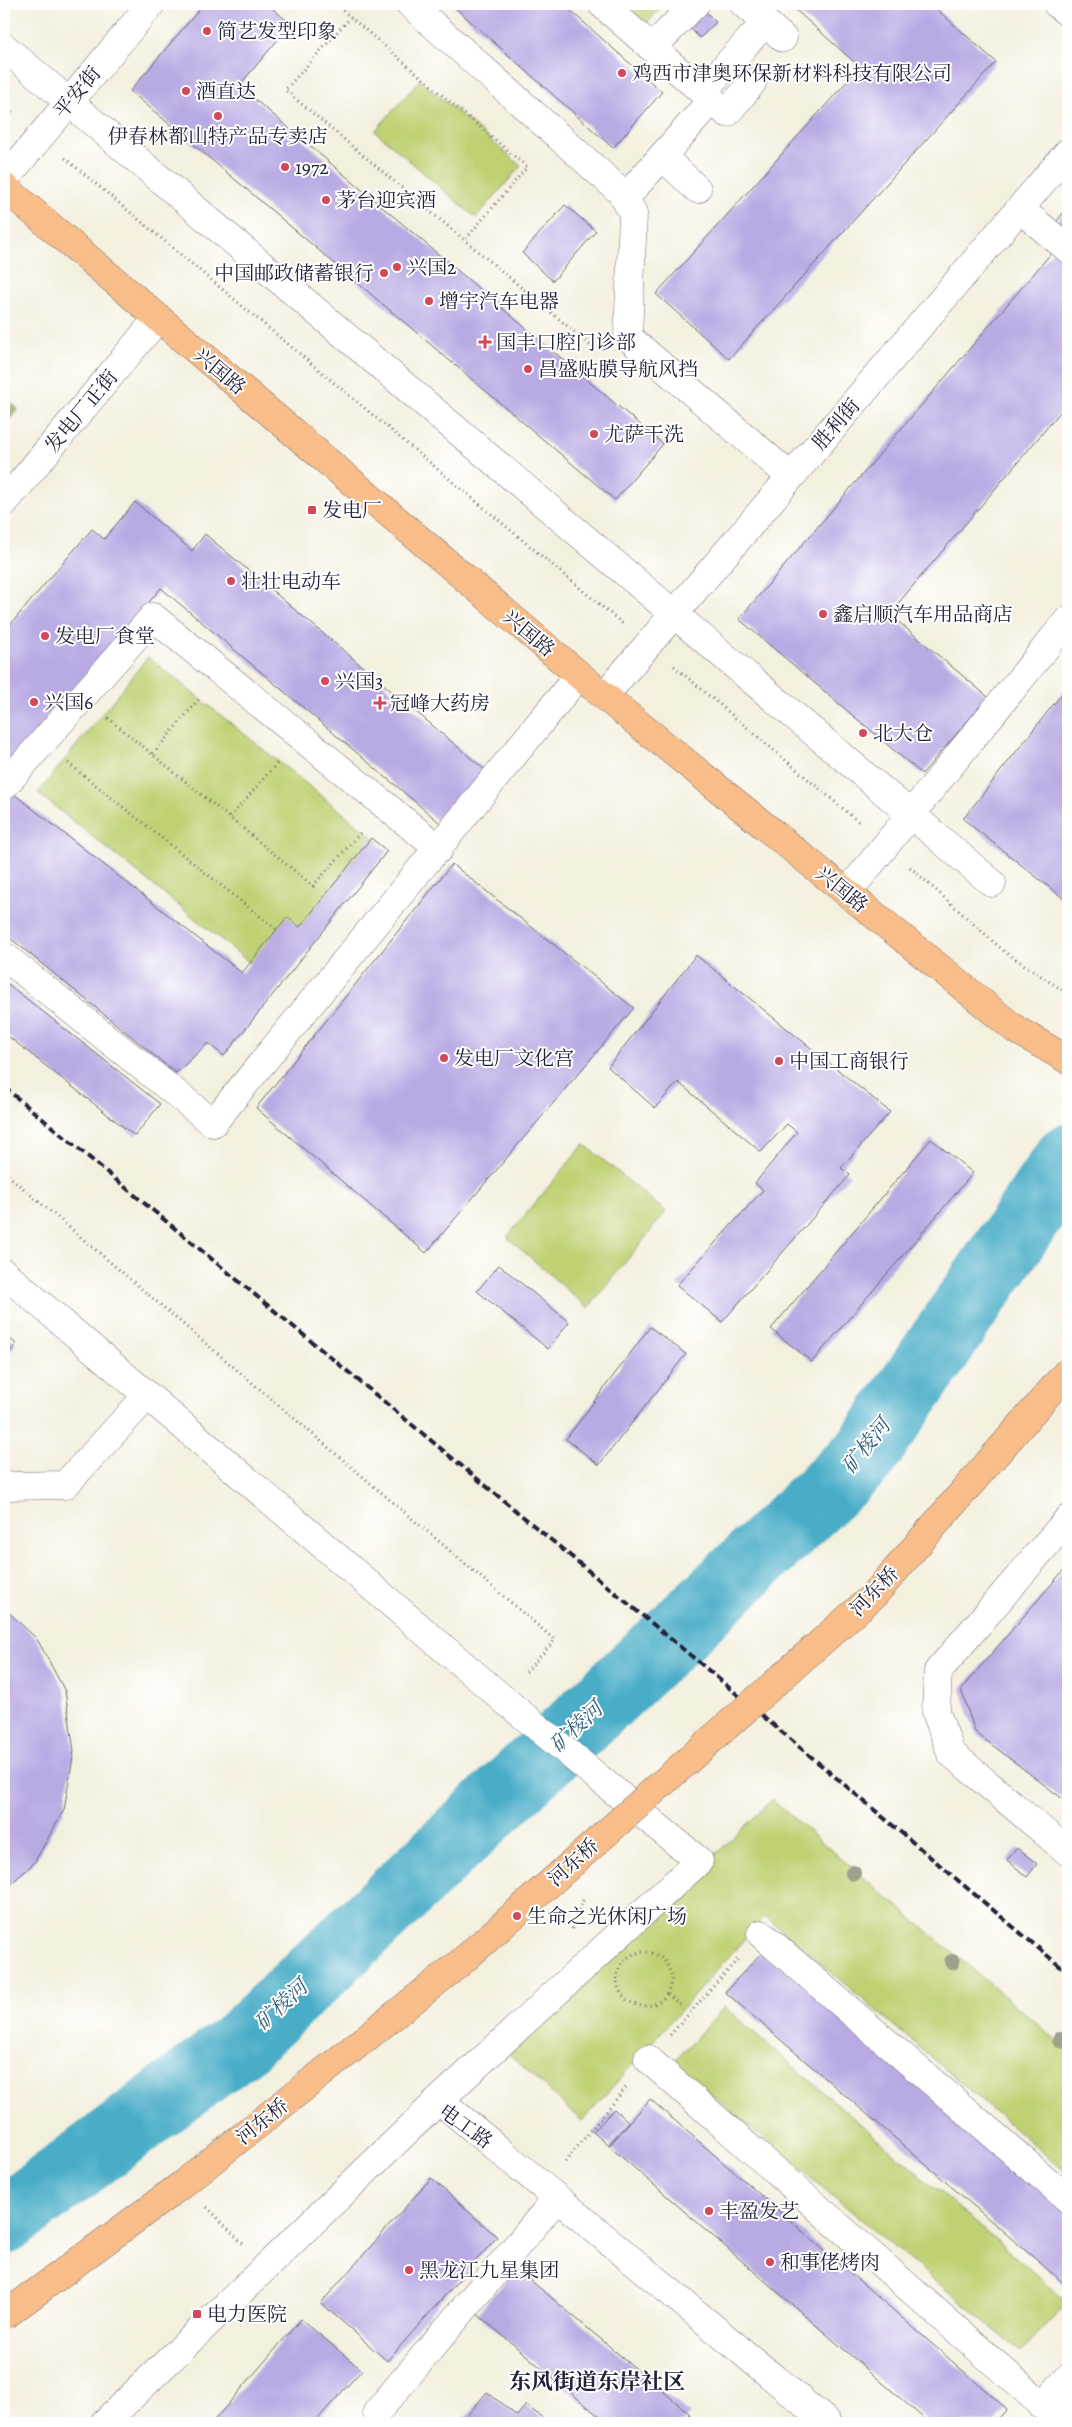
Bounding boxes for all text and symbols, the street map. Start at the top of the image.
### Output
place label: 简艺发型印象 [217,18,337,45]
marker: 简艺发型印象 [201,25,213,37]
place label: 鸡西市津奥环保新材料科技有限公司 [632,60,952,87]
street label: 平安街 [48,61,107,124]
marker: 鸡西市津奥环保新材料科技有限公司 [616,67,628,79]
place label: 酒直达 [196,78,256,105]
marker: 酒直达 [180,85,192,97]
marker: 伊春林都山特产品专卖店 [212,110,224,122]
place label: 伊春林都山特产品专卖店 [108,123,328,150]
place label: 1972 [295,154,329,181]
marker: 1972 [279,161,291,173]
place label: 茅台迎宾酒 [336,187,436,214]
marker: 茅台迎宾酒 [320,194,332,206]
place label: 兴国2 [407,254,457,281]
place label: 中国邮政储蓄银行 [214,260,374,287]
marker: 兴国2 [391,261,403,273]
marker: 中国邮政储蓄银行 [378,267,390,279]
place label: 增宇汽车电器 [439,288,559,315]
marker: 增宇汽车电器 [423,295,435,307]
place label: 国丰口腔门诊部 [496,329,636,356]
marker: 国丰口腔门诊部 [478,335,492,349]
street label: 兴国路 [188,342,251,401]
place label: 昌盛贴膜导航风挡 [538,356,698,383]
marker: 昌盛贴膜导航风挡 [522,363,534,375]
street label: 发电厂正街 [39,364,124,458]
street label: 胜利街 [807,393,866,456]
place label: 尤萨干洗 [604,421,684,448]
marker: 尤萨干洗 [588,428,600,440]
place label: 发电厂 [322,497,382,524]
marker: 发电厂 [306,504,318,516]
place label: 壮壮电动车 [241,568,341,595]
marker: 壮壮电动车 [225,575,237,587]
place label: 鑫启顺汽车用品商店 [833,601,1013,628]
street label: 兴国路 [497,604,560,663]
marker: 鑫启顺汽车用品商店 [817,608,829,620]
place label: 发电厂食堂 [55,623,155,650]
marker: 发电厂食堂 [39,630,51,642]
place label: 兴国3 [335,668,383,695]
marker: 兴国3 [319,675,331,687]
place label: 兴国6 [44,689,93,716]
place label: 冠峰大药房 [390,690,490,717]
marker: 兴国6 [28,696,40,708]
marker: 冠峰大药房 [374,697,386,709]
place label: 北大仓 [873,720,933,747]
marker: 北大仓 [857,727,869,739]
street label: 兴国路 [810,860,873,919]
place label: 发电厂文化宫 [454,1045,574,1072]
place label: 中国工商银行 [789,1048,909,1075]
marker: 发电厂文化宫 [438,1052,450,1064]
marker: 中国工商银行 [773,1055,785,1067]
water label: 矿棱河 [835,1410,899,1479]
street label: 河东桥 [844,1560,905,1622]
water label: 矿棱河 [543,1693,612,1759]
street label: 河东桥 [542,1832,605,1892]
place label: 生命之光休闲广场 [527,1903,687,1930]
marker: 生命之光休闲广场 [511,1910,523,1922]
water label: 矿棱河 [248,1971,317,2037]
street label: 河东桥 [231,2092,294,2151]
street label: 电工路 [434,2098,498,2155]
place label: 丰盈发艺 [719,2198,799,2225]
marker: 丰盈发艺 [703,2205,715,2217]
place label: 和事佬烤肉 [780,2249,880,2276]
marker: 和事佬烤肉 [764,2256,776,2268]
place label: 黑龙江九星集团 [419,2257,559,2284]
marker: 黑龙江九星集团 [403,2264,415,2276]
place label: 电力医院 [207,2301,287,2328]
marker: 电力医院 [191,2308,203,2320]
district label: 东风街道东岸社区 [509,2367,685,2397]

